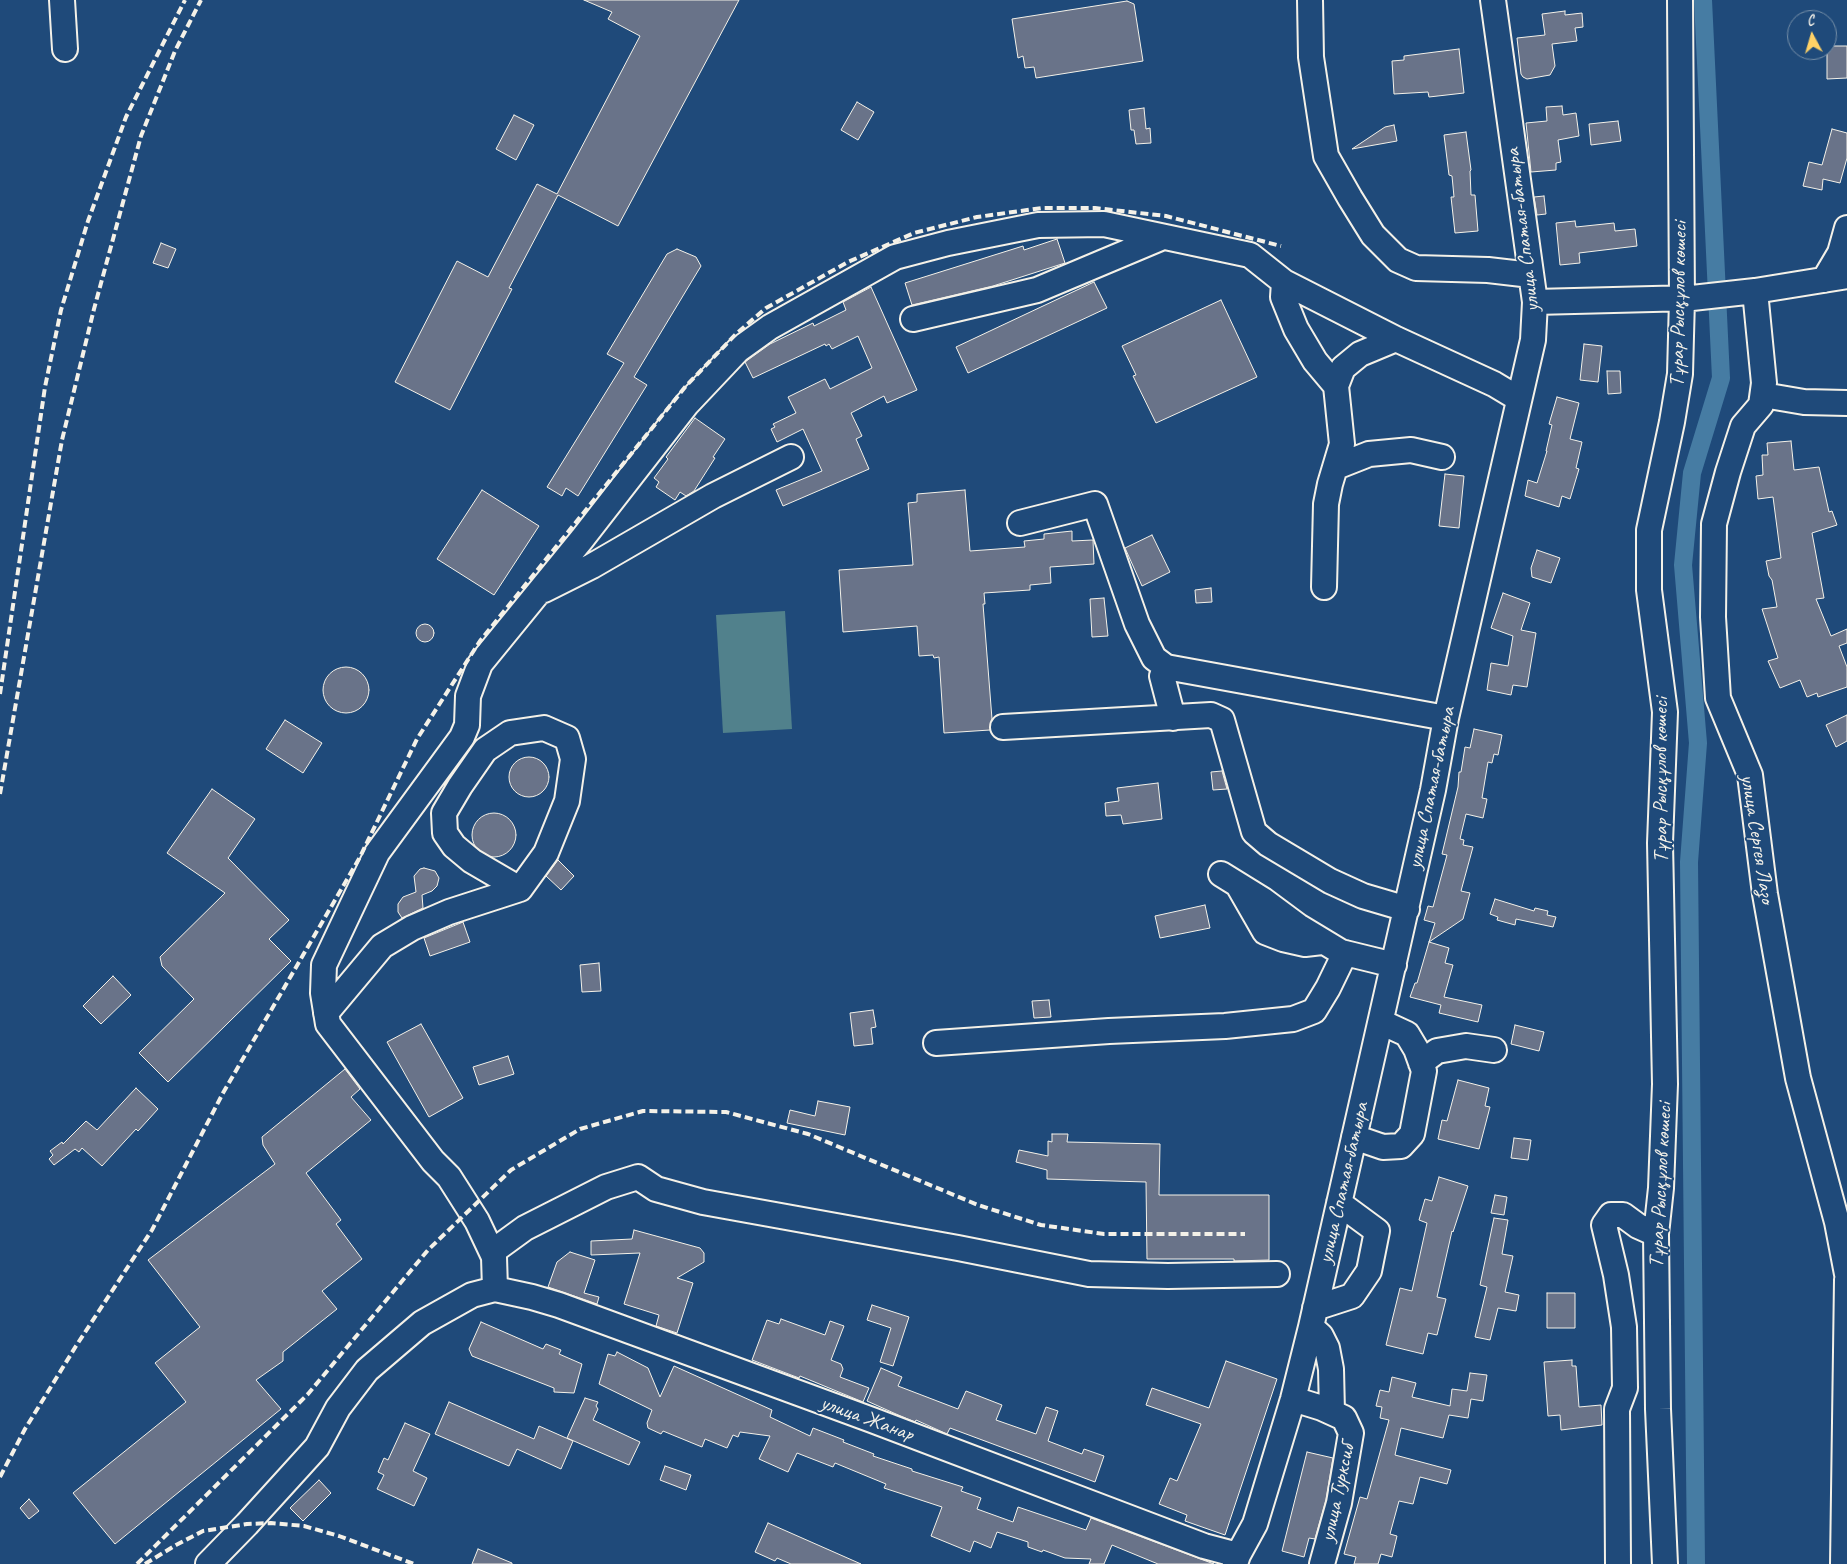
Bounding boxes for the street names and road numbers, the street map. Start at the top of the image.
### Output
street label: улица Спатая-батыра [1500,147,1546,313]
street label: Тұрар Рысқұлов көшесі [1665,221,1693,387]
street label: Тұрар Рысқұлов көшесі [1648,697,1674,863]
street label: улица Спатая-батыра [1403,705,1461,871]
street label: улица Сергея Лазо [1734,773,1780,905]
street label: улица Спатая-батыра [1313,1100,1375,1266]
street label: Тұрар Рысқұлов көшесі [1644,1102,1678,1268]
street label: улица Жанар [817,1391,917,1447]
street label: улица Турксиб [1315,1442,1361,1544]

